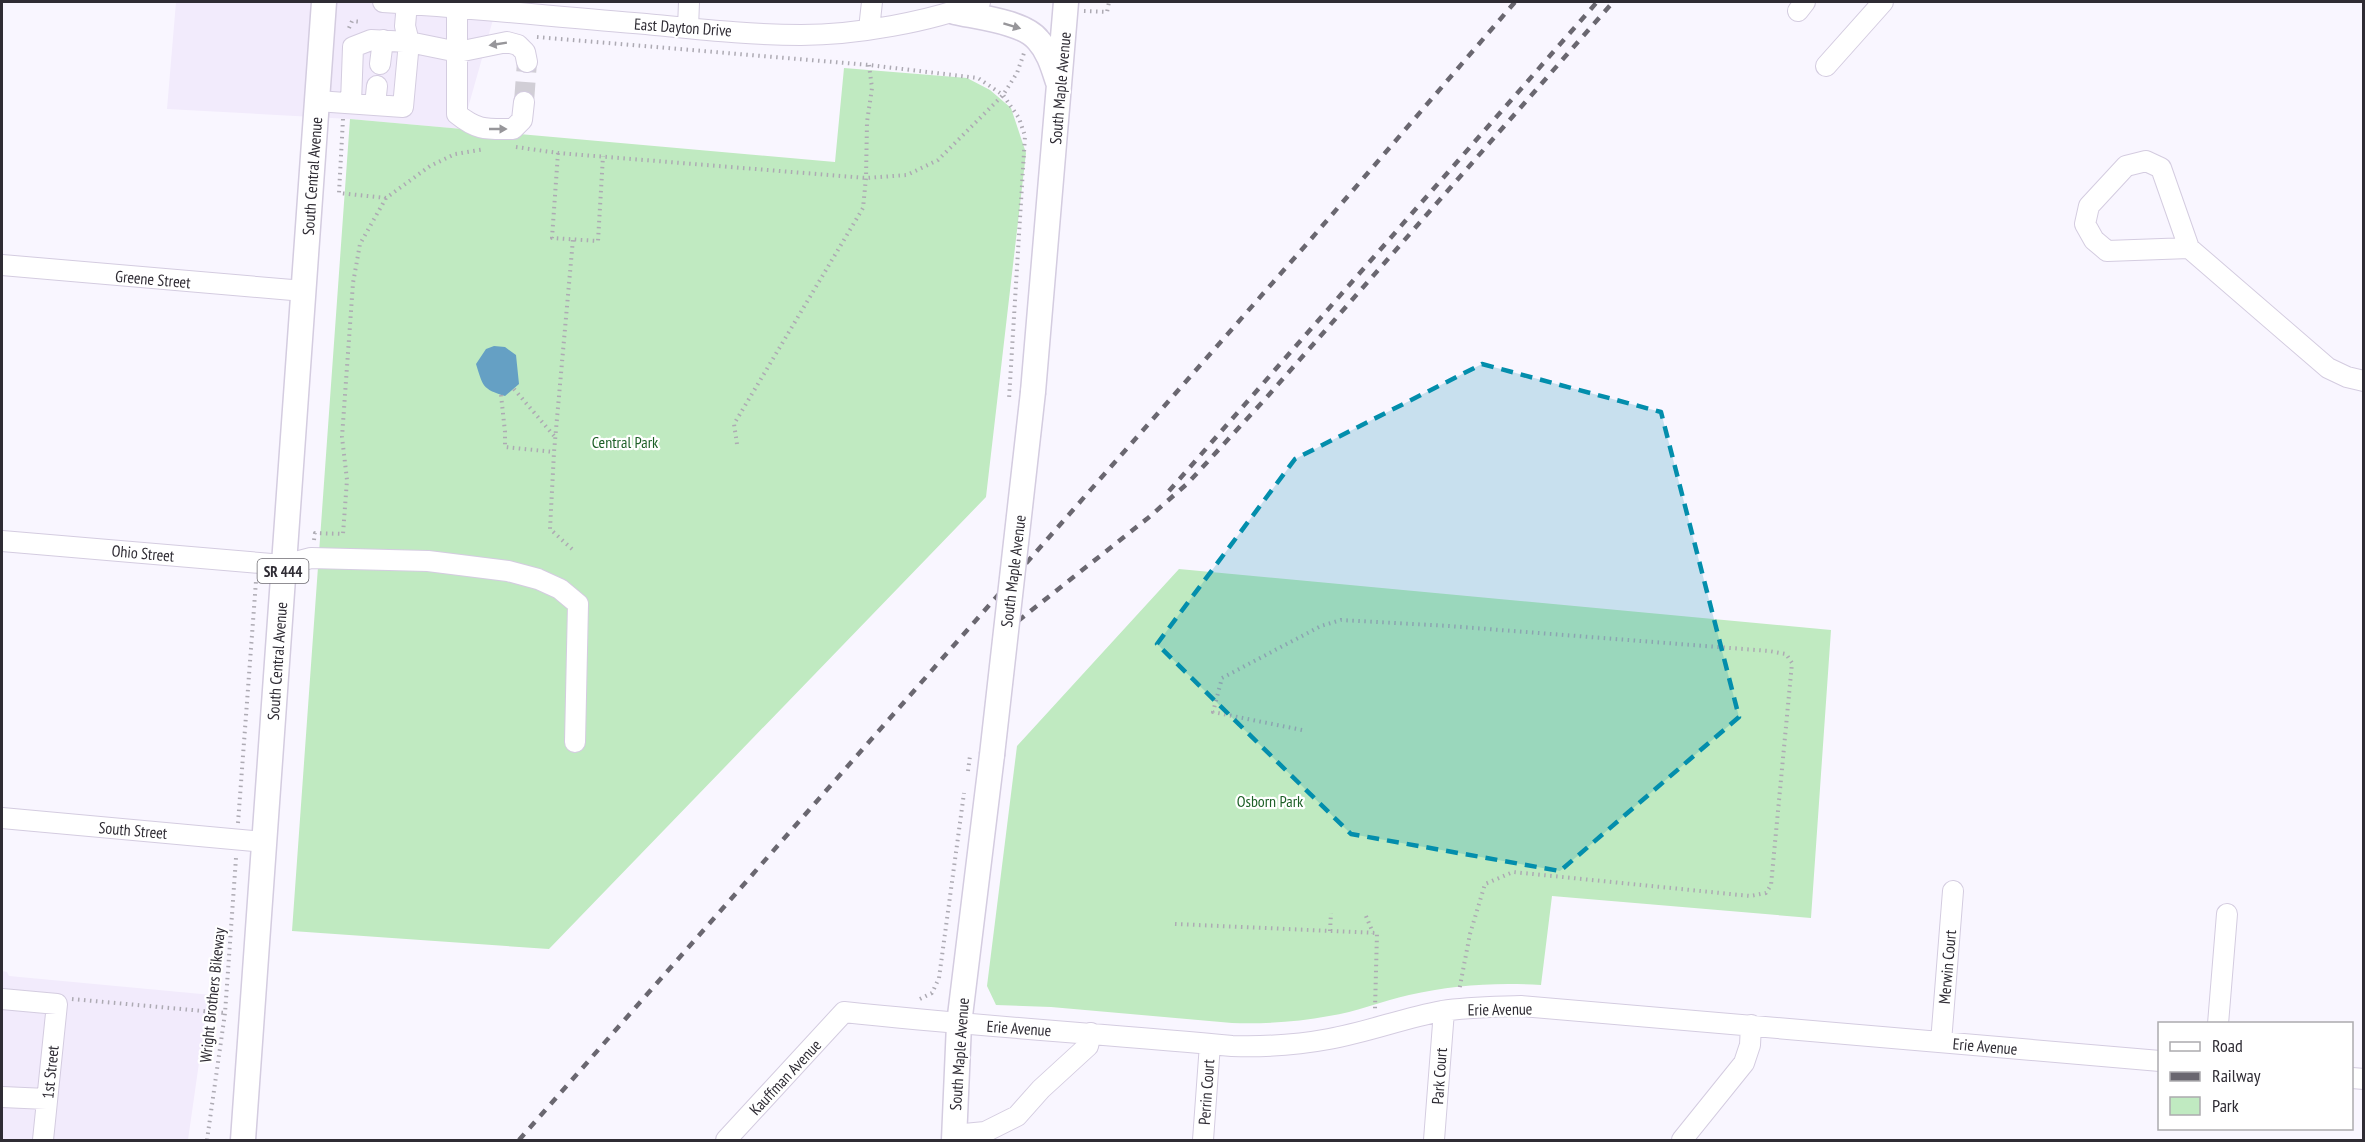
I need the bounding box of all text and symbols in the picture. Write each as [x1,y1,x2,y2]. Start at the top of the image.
street label: East Dayton Drive [633,14,733,40]
one-way arrow [1003,22,1021,31]
street label: South Maple Avenue [1045,31,1075,145]
one-way arrow [488,39,507,48]
street label: South Central Avenue [298,116,326,236]
one-way arrow [488,124,507,134]
street label: Greene Street [115,266,192,292]
park label: Central Park [592,432,659,452]
street label: South Maple Avenue [996,514,1030,628]
street label: Ohio Street [111,540,176,566]
road number: SR 444 [258,559,308,583]
street label: South Central Avenue [263,601,291,721]
park label: Osborn Park [1237,791,1304,811]
street label: South Street [98,817,169,843]
street label: Wright Brothers Bikeway [195,927,229,1063]
street label: Merwin Court [1934,928,1960,1005]
street label: South Maple Avenue [945,997,973,1111]
street label: Erie Avenue [1467,998,1533,1020]
street label: Erie Avenue [986,1016,1052,1040]
legend [2158,1022,2353,1130]
street label: Erie Avenue [1952,1033,2018,1059]
text: Road [2212,1034,2243,1057]
street label: Kauffman Avenue [745,1035,825,1119]
street label: 1st Street [37,1044,63,1100]
street label: Park Court [1427,1046,1451,1105]
street label: Perrin Court [1194,1058,1218,1126]
text: Railway [2212,1064,2261,1087]
text: Park [2212,1094,2239,1117]

